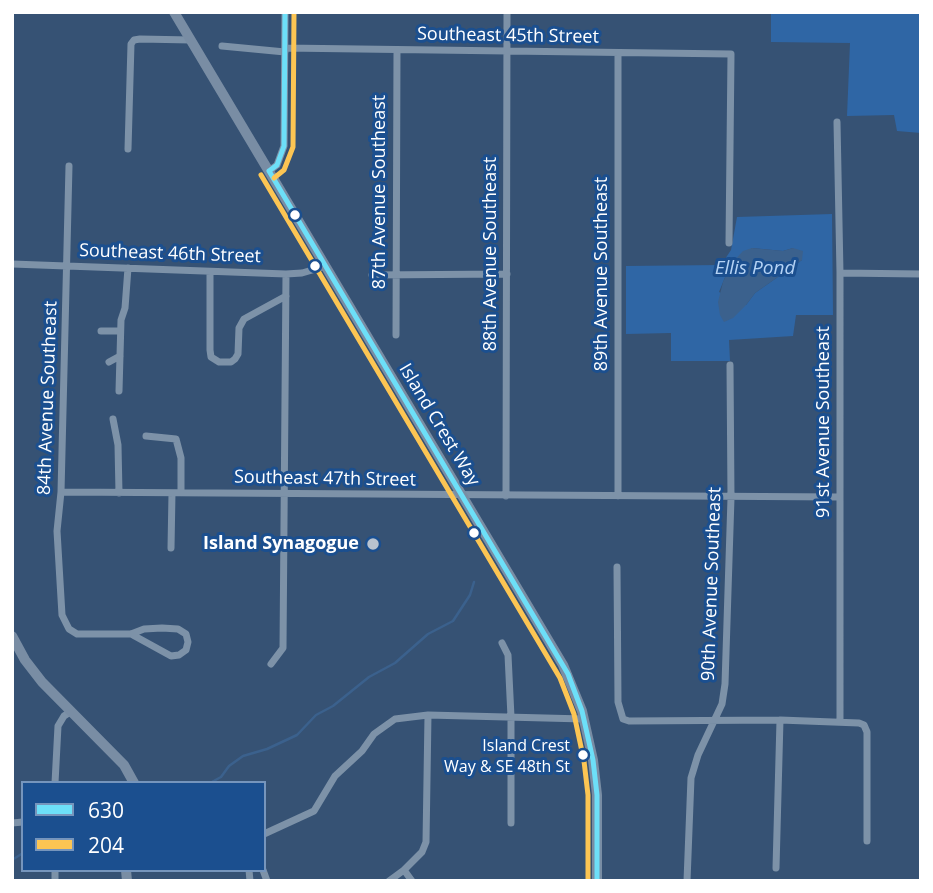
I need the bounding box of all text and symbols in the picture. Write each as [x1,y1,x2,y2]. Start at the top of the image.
street label: Southeast 45th Street [417,24,599,48]
street label: 87th Avenue Southeast [369,95,391,289]
street label: 88th Avenue Southeast [480,157,502,351]
street label: 89th Avenue Southeast [591,177,613,371]
unlabelled marker [288,208,302,222]
street label: Southeast 46th Street [79,240,261,268]
water label: Ellis Pond [715,258,795,280]
unlabelled marker [308,259,322,273]
street label: 84th Avenue Southeast [34,301,62,495]
street label: 91st Avenue Southeast [813,326,835,518]
street label: Island Crest Way [394,360,484,490]
street label: Southeast 47th Street [234,467,416,491]
street label: 90th Avenue Southeast [698,487,726,681]
unlabelled marker [467,526,481,540]
place label: Island Synagogue [203,533,359,555]
marker: Island Synagogue [365,536,381,552]
place label: Island Crest Way & SE 48th St [444,736,570,774]
marker: Island Crest Way & SE 48th St [576,748,590,762]
legend [21,781,266,872]
text: 630 [88,796,124,824]
text: 204 [88,831,124,859]

